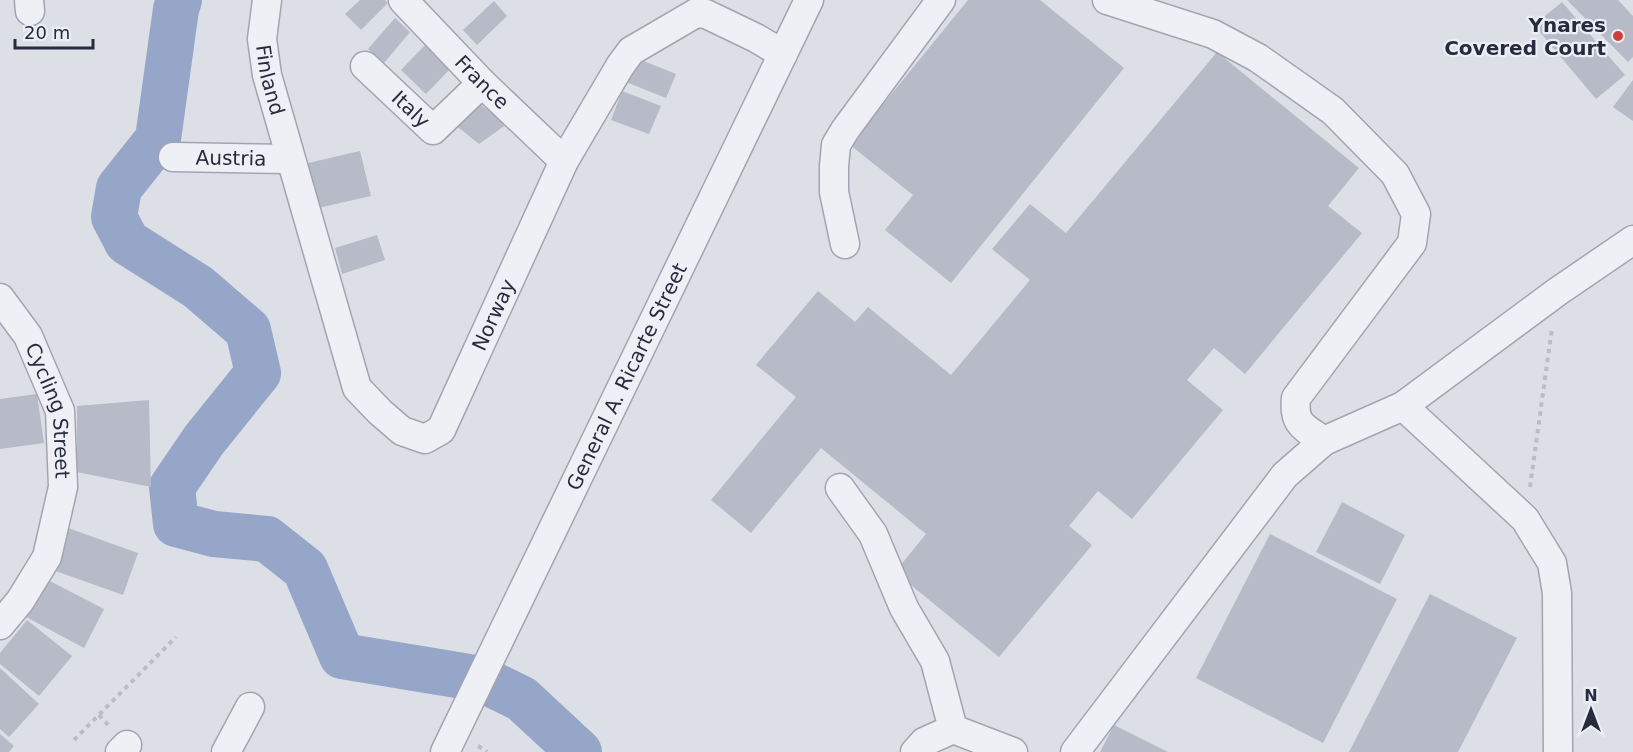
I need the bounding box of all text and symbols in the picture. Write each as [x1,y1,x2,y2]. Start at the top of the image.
scale bar [15,12,93,50]
place label: Ynares Covered Court [1444,13,1606,60]
text: 20 m [24,22,70,43]
marker: Ynares Covered Court [1611,29,1625,43]
street label: Finland [251,43,290,118]
street label: France [450,50,514,114]
street label: Italy [387,86,435,133]
street label: Austria [195,145,267,171]
street label: General A. Ricarte Street [562,259,692,494]
street label: Norway [467,275,520,354]
street label: Cycling Street [20,339,75,479]
north arrow [1561,680,1621,740]
text: N [1584,686,1598,705]

